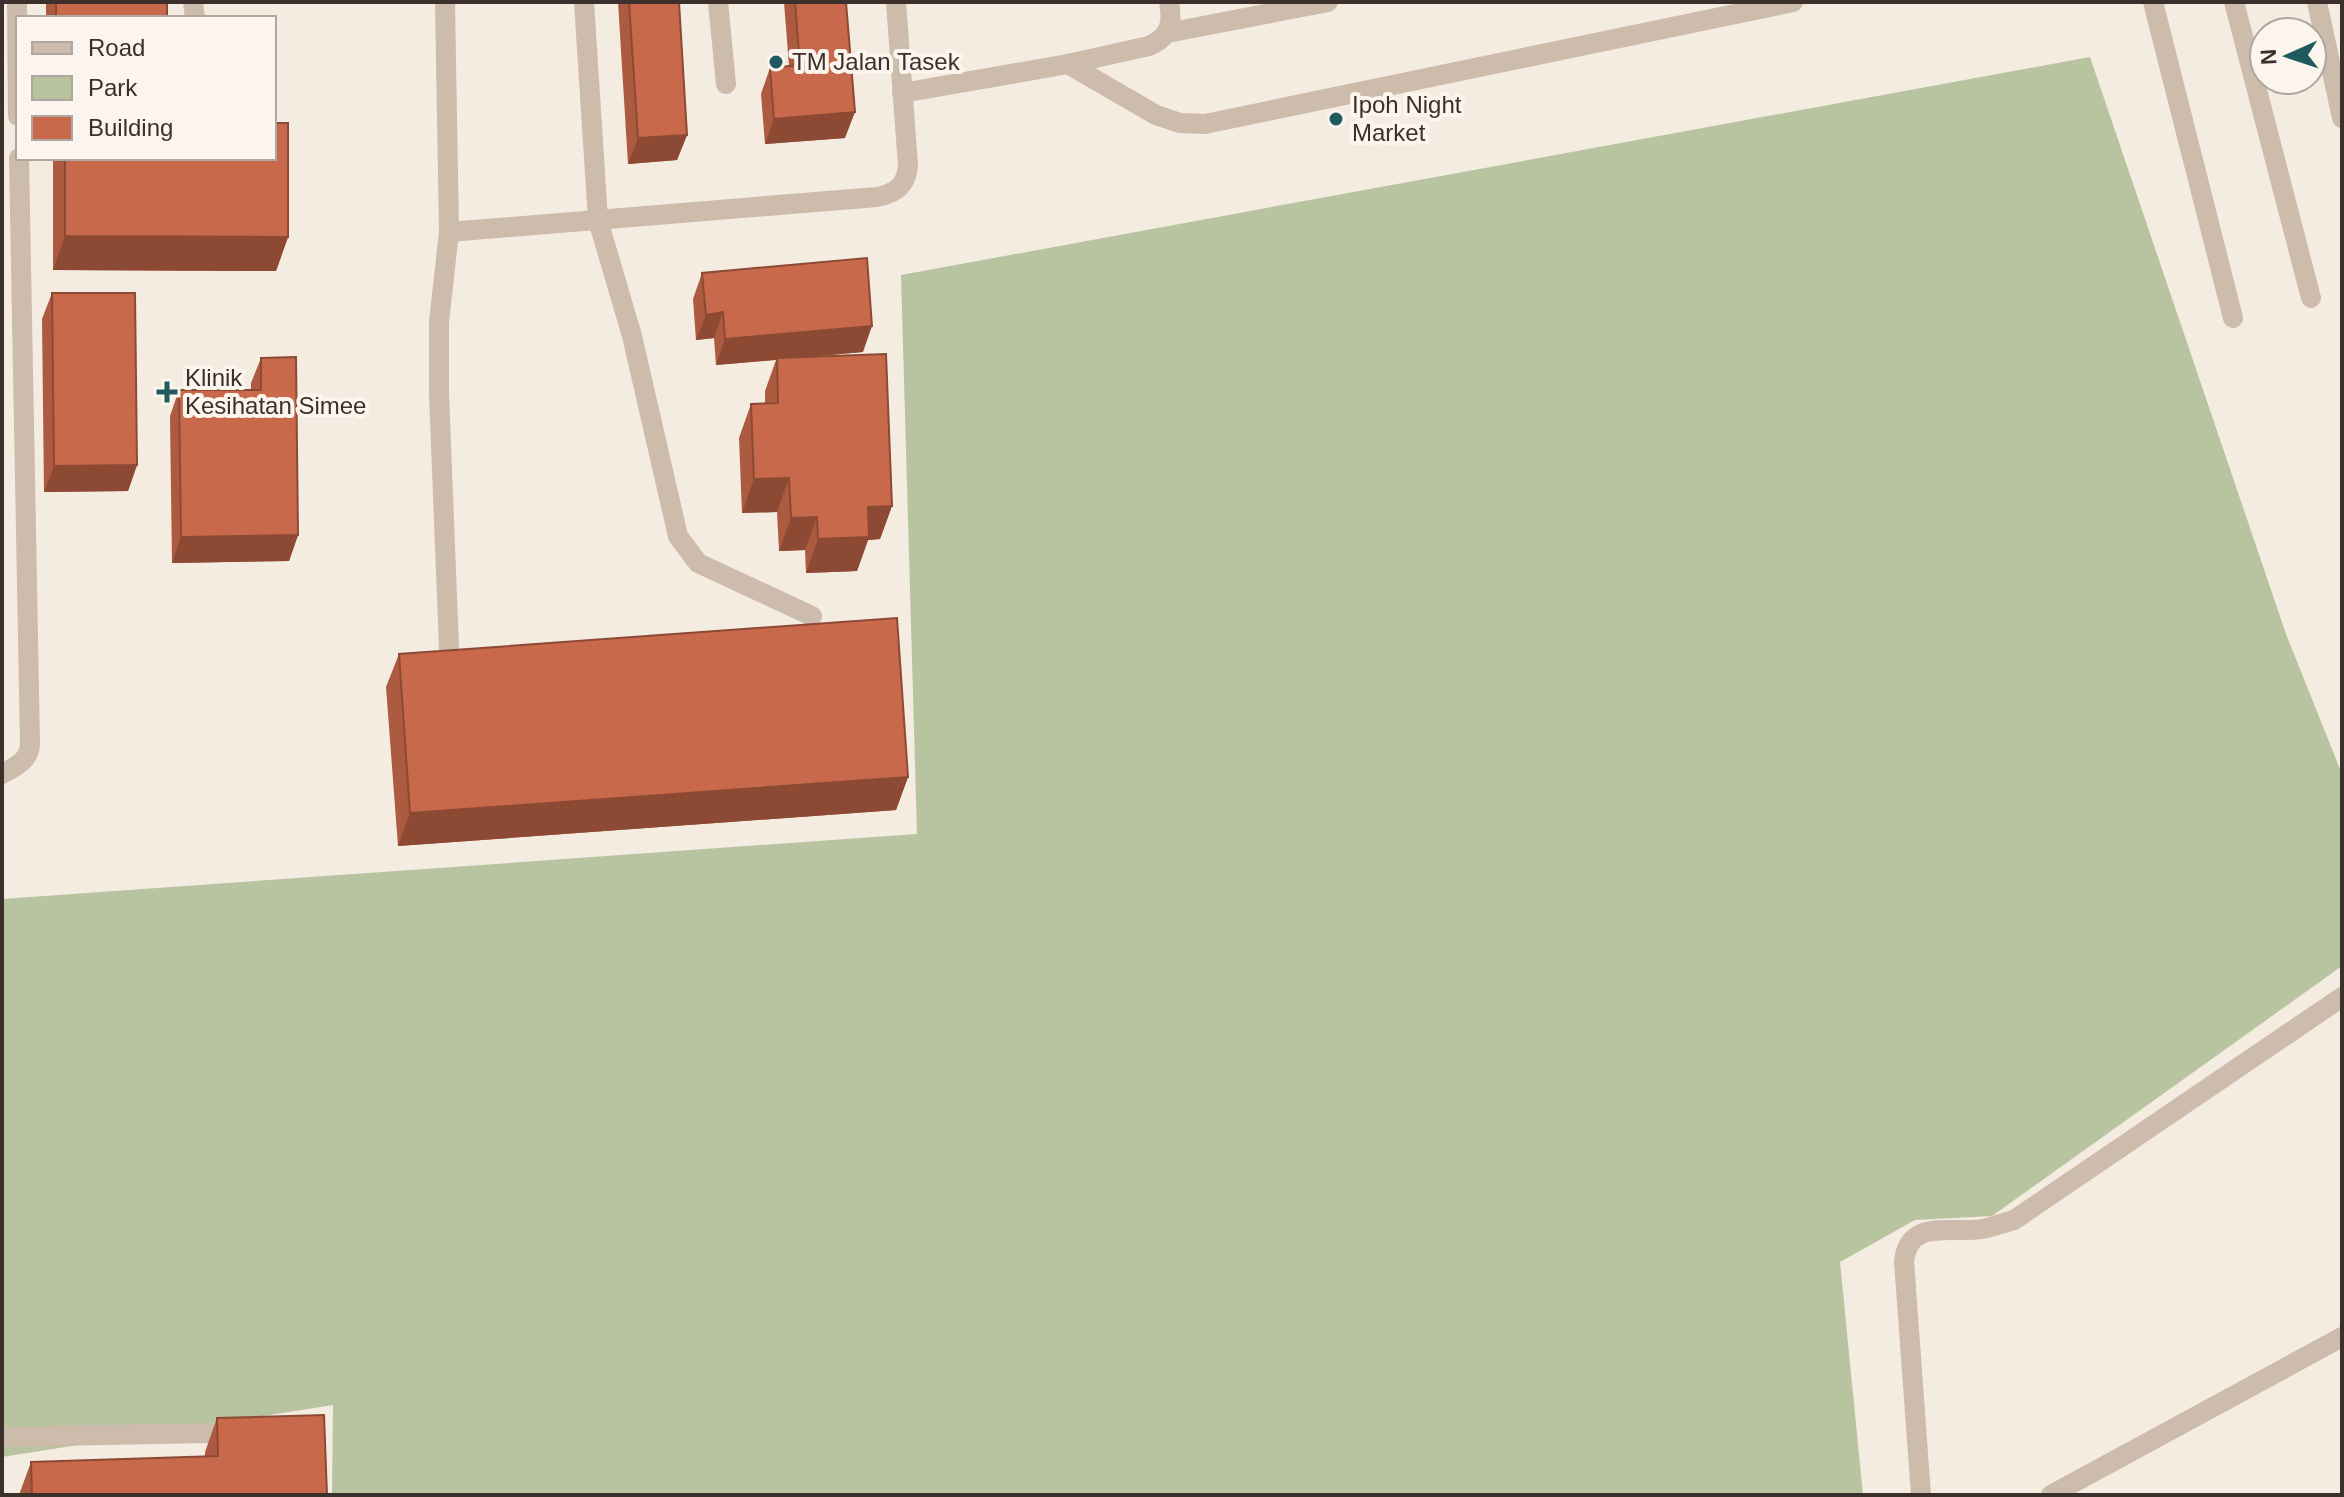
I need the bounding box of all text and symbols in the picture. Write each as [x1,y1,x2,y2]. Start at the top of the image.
legend [16,16,276,160]
north arrow [2248,16,2328,96]
text: Road [88,34,145,61]
place label: TM Jalan Tasek [792,48,961,75]
text: N [2256,48,2281,66]
marker: TM Jalan Tasek [767,53,785,71]
text: Park [88,74,138,101]
place label: Ipoh Night Market [1352,91,1462,146]
marker: Ipoh Night Market [1327,110,1345,128]
text: Building [88,114,173,141]
place label: Klinik Kesihatan Simee [185,364,366,419]
marker: Klinik Kesihatan Simee [156,381,178,403]

